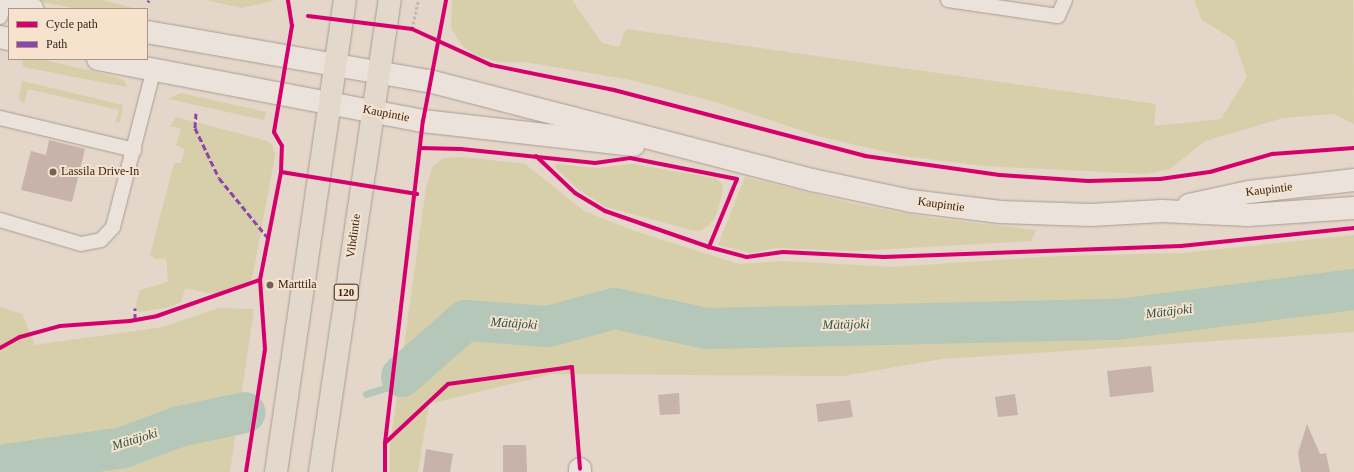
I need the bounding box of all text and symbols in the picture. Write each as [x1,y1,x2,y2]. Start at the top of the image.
legend [8,8,148,60]
text: Cycle path [46,17,98,31]
text: Path [46,37,67,51]
street label: Kaupintie [361,102,411,126]
place label: Lassila Drive-In [61,165,139,179]
marker: Lassila Drive-In [48,167,58,177]
street label: Kaupintie [1245,180,1293,200]
street label: Kaupintie [917,195,965,215]
street label: Vihdintie [344,213,364,259]
place label: Marttila [278,278,317,292]
marker: Marttila [265,280,275,290]
road number: 120 [333,283,359,301]
water label: Mätäjoki [1145,301,1193,323]
water label: Mätäjoki [490,315,538,333]
water label: Mätäjoki [822,317,870,333]
water label: Mätäjoki [110,426,160,454]

